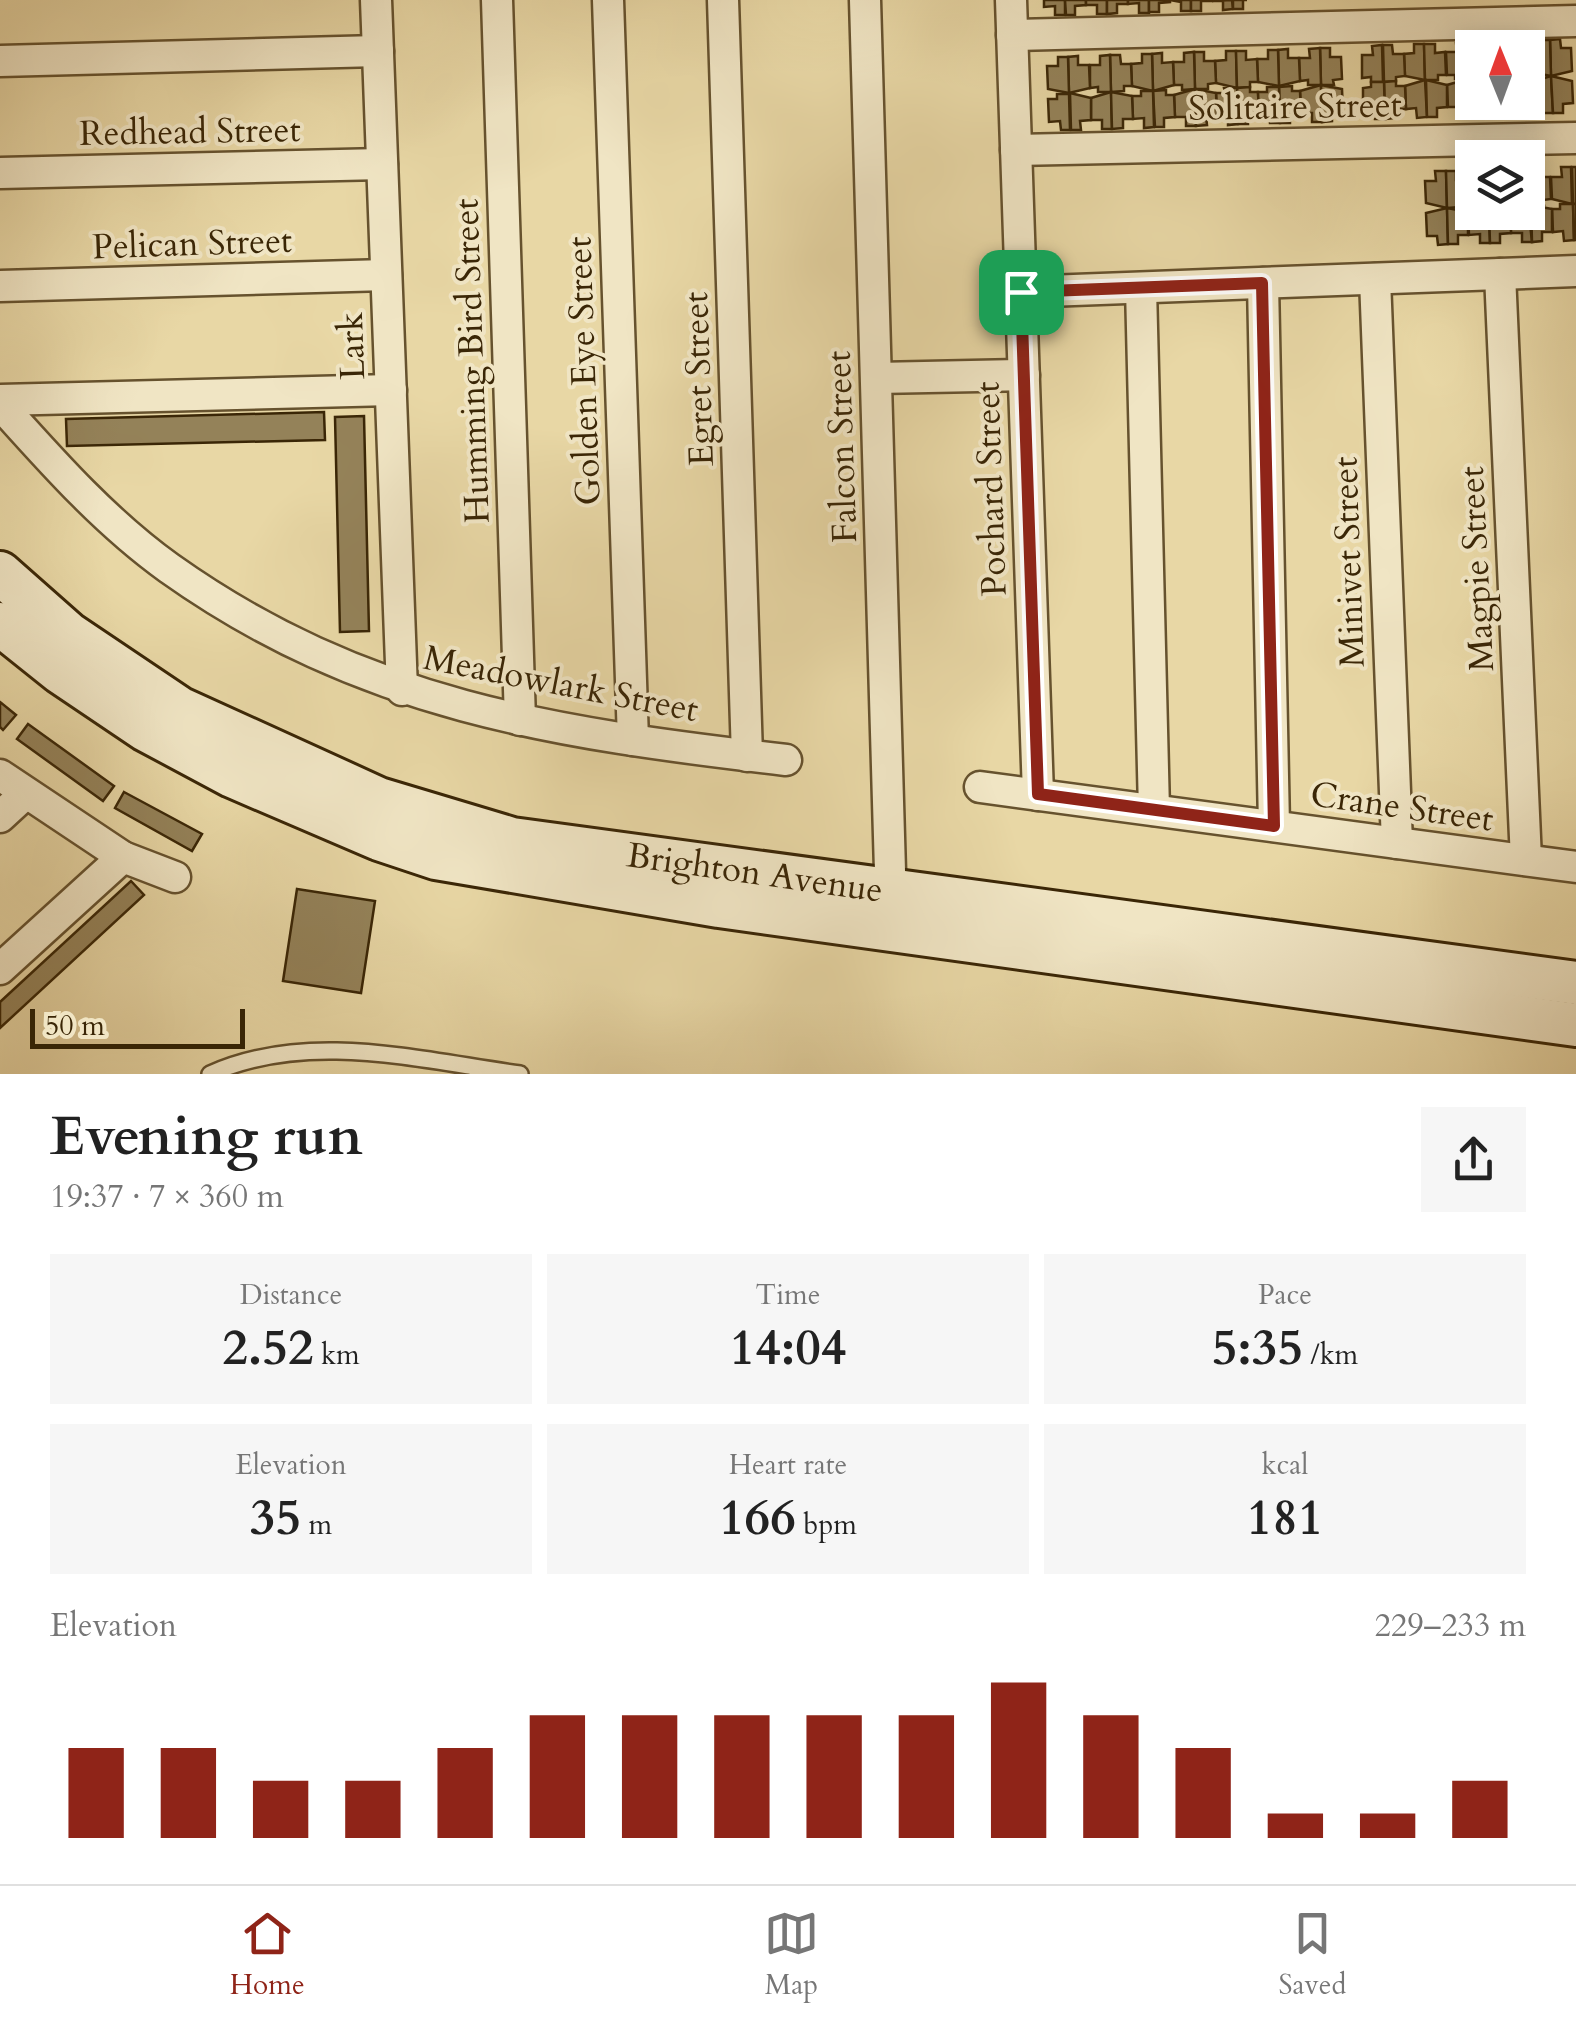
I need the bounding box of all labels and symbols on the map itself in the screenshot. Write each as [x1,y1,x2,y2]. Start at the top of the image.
north arrow [1455,30,1545,120]
street label: Solitaire Street [1188,81,1402,133]
street label: Redhead Street [79,106,301,158]
street label: Humming Bird Street [442,198,502,524]
street label: Pelican Street [91,217,293,271]
street label: Golden Eye Street [555,236,613,506]
pin [979,250,1064,335]
street label: Egret Street [672,291,726,467]
street label: Lark [327,311,377,381]
street label: Falcon Street [815,350,869,544]
street label: Pochard Street [963,381,1019,597]
street label: Minivet Street [1321,456,1377,668]
street label: Magpie Street [1448,465,1506,673]
street label: Meadowlark Street [419,634,702,734]
street label: Crane Street [1307,770,1496,844]
street label: Brighton Avenue [624,831,886,915]
scale bar [30,1004,245,1048]

